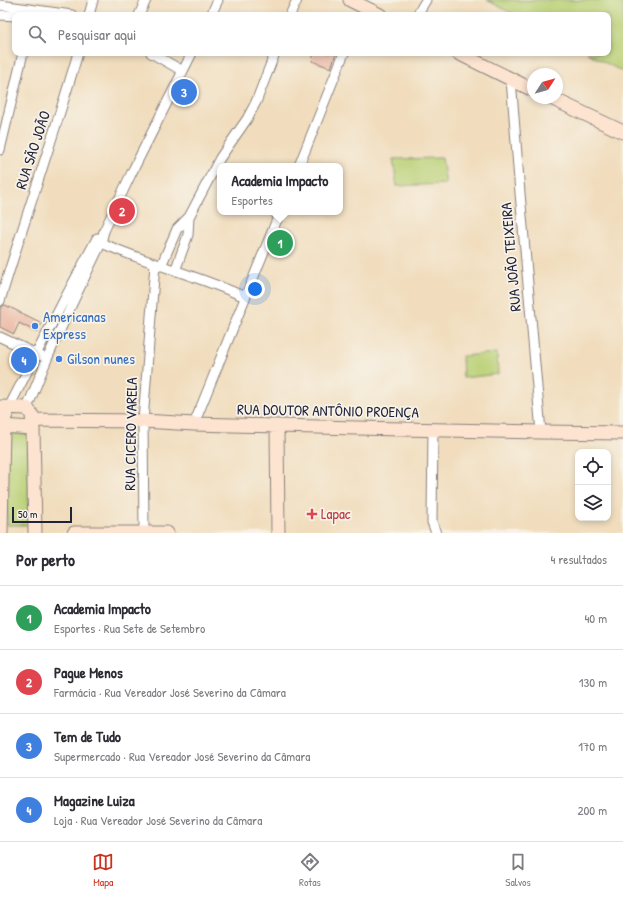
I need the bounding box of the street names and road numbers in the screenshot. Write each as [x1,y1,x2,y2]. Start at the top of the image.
street label: RUA SÃO JOÃO [10,108,55,192]
street label: RUA JOÃO TEIXEIRA [495,201,526,312]
street label: RUA CICERO VARELA [119,377,142,491]
street label: RUA DOUTOR ANTÔNIO PROENÇA [237,398,420,423]

